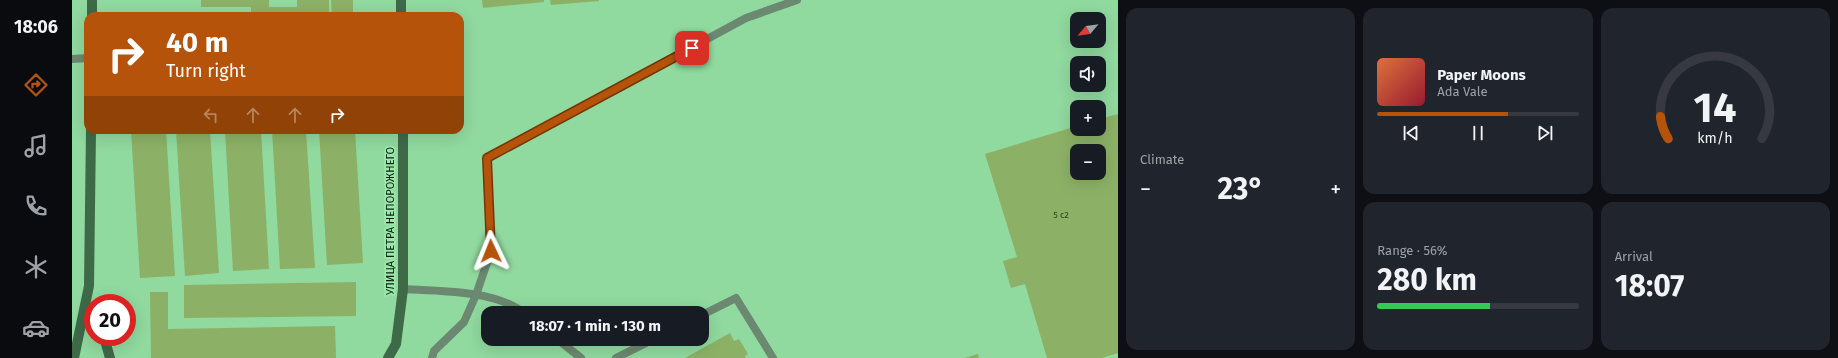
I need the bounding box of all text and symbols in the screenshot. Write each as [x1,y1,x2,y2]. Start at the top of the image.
north arrow [1070,12,1106,48]
map controls [1070,12,1106,180]
text: 18:06 [14,16,58,38]
text: 40 m [166,26,229,59]
icon: right [100,28,152,80]
pin [675,31,709,65]
icon: arrive [681,37,703,59]
button: sound [1070,56,1106,92]
text: Turn right [166,60,246,82]
text: Paper Moons [1437,66,1526,84]
icon: directions [22,71,50,99]
text: 14 [1694,83,1737,133]
text: Ada Vale [1437,84,1488,99]
button: + [1070,100,1106,136]
icon: left [200,104,222,126]
icon: ahead [242,104,264,126]
icon: ahead [284,104,306,126]
icon: right [326,104,348,126]
icon: previous [1400,122,1422,144]
icon: pause [1467,122,1489,144]
icon: next [1534,122,1556,144]
text: km/h [1698,130,1733,147]
icon: music [22,132,50,160]
button: − [1070,144,1106,180]
street label: УЛИЦА ПЕТРА НЕПОРОЖНЕГО [384,147,397,295]
text: Climate [1140,152,1184,167]
text: 23° [1217,171,1264,207]
text: − [1140,176,1151,203]
text: + [1330,176,1341,203]
icon: phone [22,192,50,220]
house number: 5 с2 [1053,210,1069,220]
position arrow [470,230,512,272]
text: Range · 56% [1377,243,1448,258]
text: Arrival [1615,249,1653,264]
icon: climate [22,253,50,281]
text: 280 km [1377,262,1477,298]
text: 18:07 [1615,268,1684,304]
speed limit sign: 20 [84,294,136,346]
icon: car [22,314,50,342]
text: 18:07 · 1 min · 130 m [529,317,661,335]

